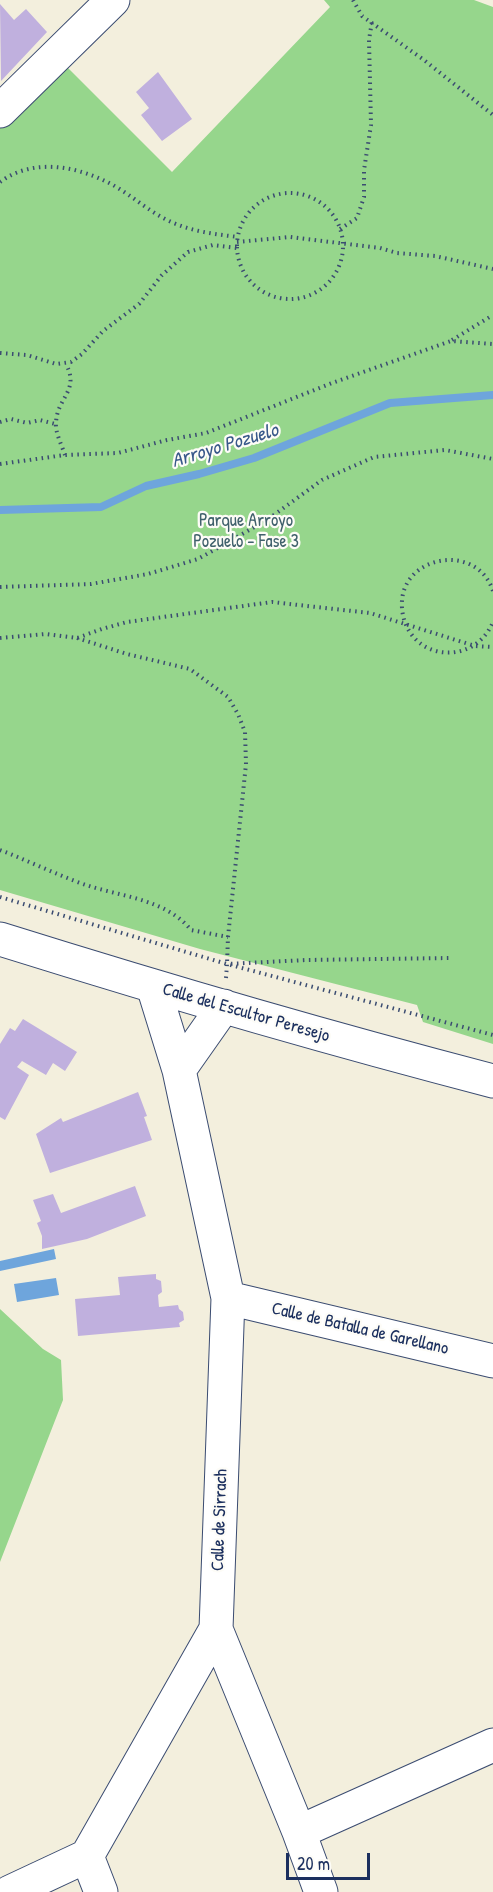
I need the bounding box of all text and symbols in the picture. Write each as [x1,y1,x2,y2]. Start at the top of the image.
water label: Arroyo Pozuelo [169,418,281,474]
park label: Parque Arroyo Pozuelo - Fase 3 [193,510,299,552]
street label: Calle del Escultor Peresejo [160,979,332,1047]
street label: Calle de Batalla de Garellano [269,1298,451,1360]
street label: Calle de Sirrach [207,1469,233,1571]
scale bar [289,1841,373,1879]
text: 20 m [297,1851,330,1876]

